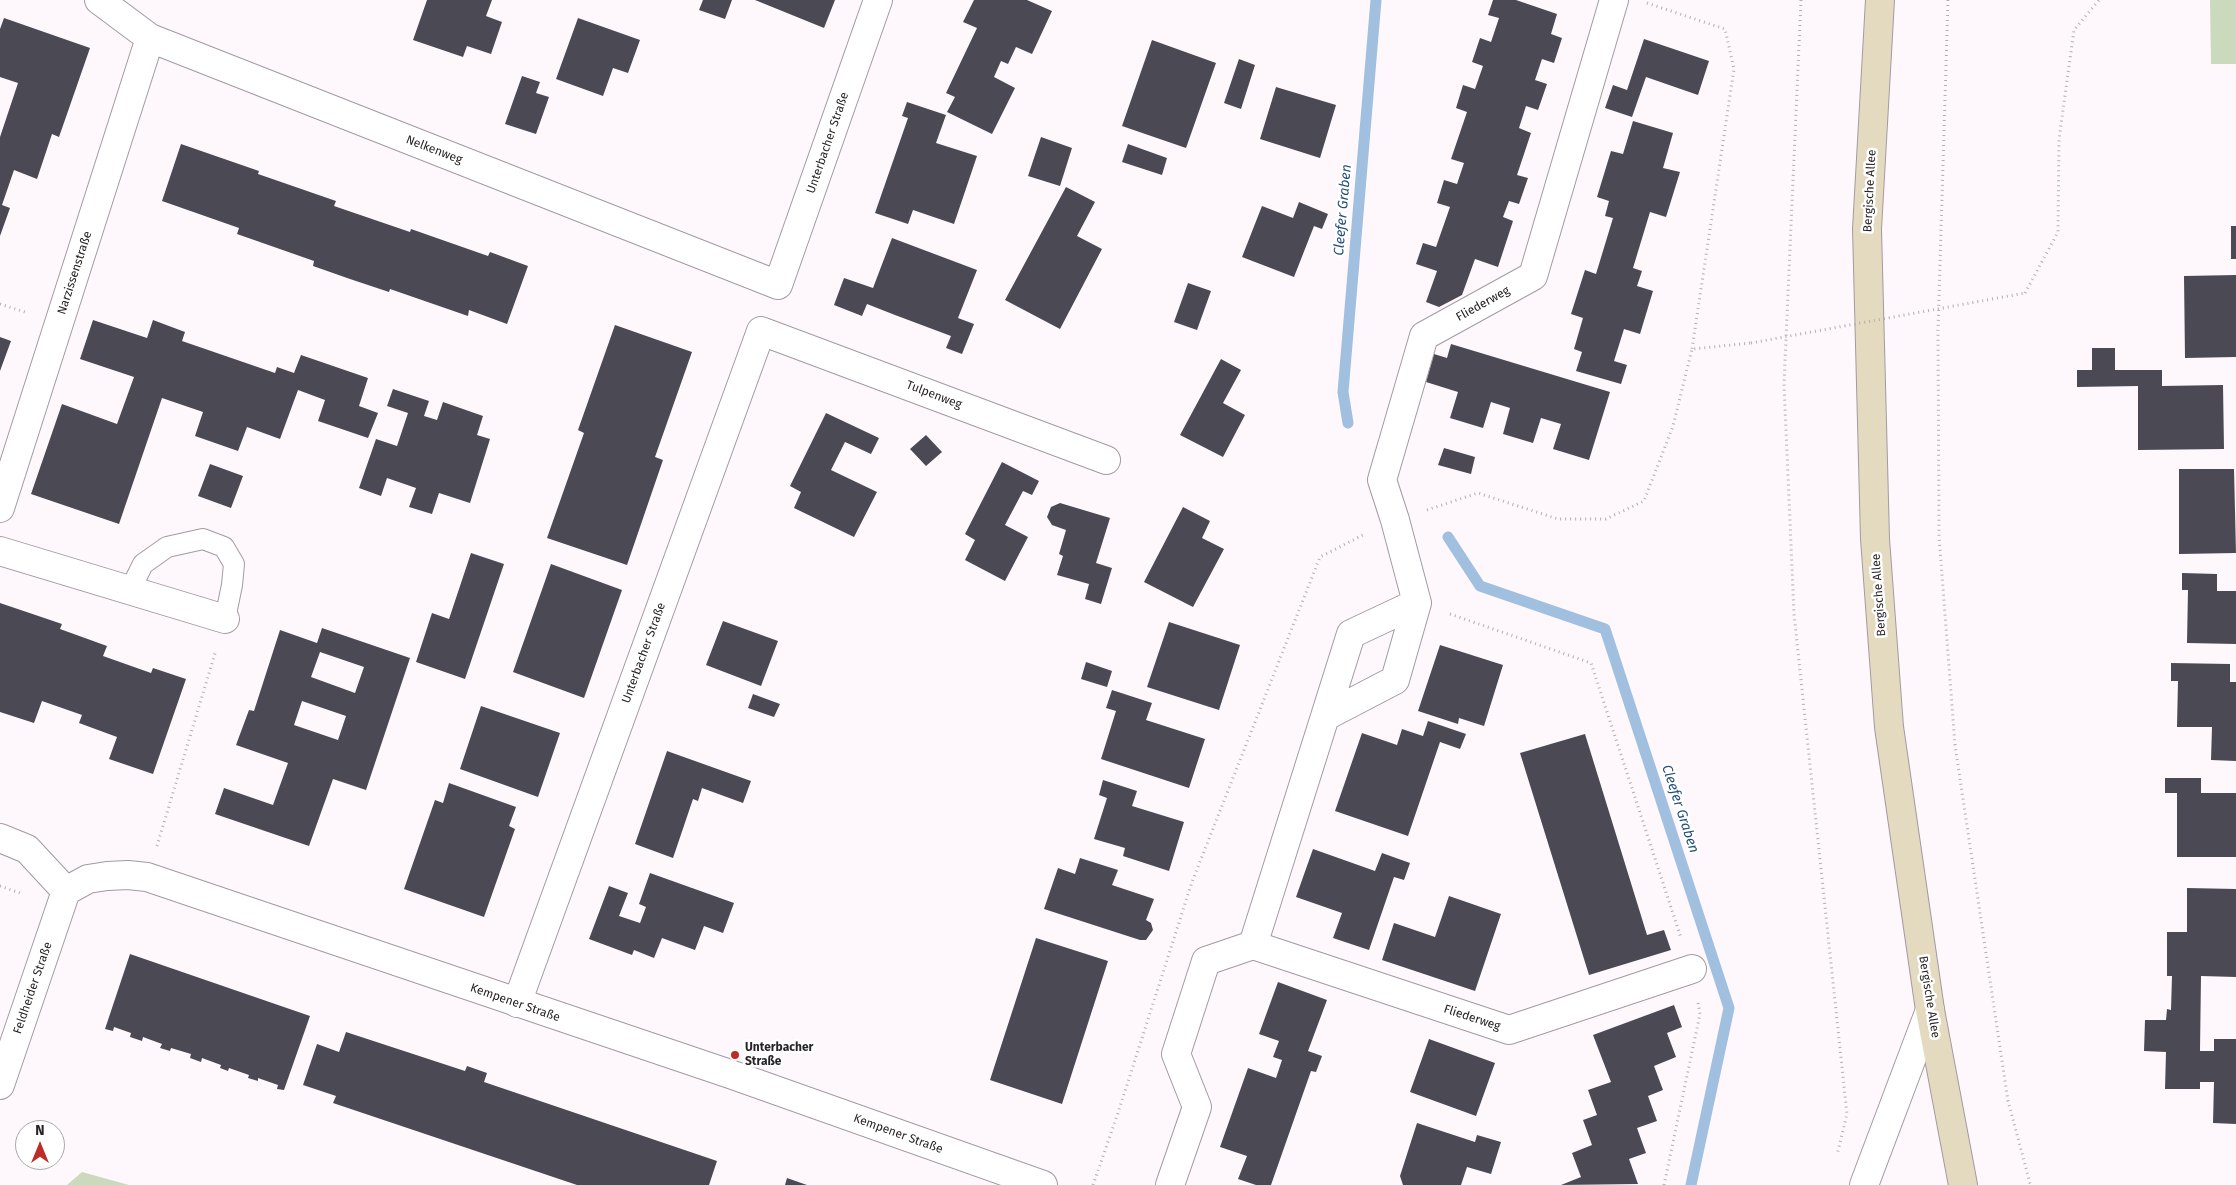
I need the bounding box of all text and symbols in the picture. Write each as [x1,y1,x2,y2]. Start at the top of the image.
street label: Unterbacher Straße [804,90,852,196]
street label: Nelkenweg [404,133,464,167]
street label: Bergische Allee [1861,149,1879,233]
water label: Cleefer Graben [1331,164,1355,256]
street label: Narzissenstraße [55,229,95,317]
street label: Fliederweg [1454,283,1512,325]
street label: Tulpenweg [904,378,964,412]
street label: Bergische Allee [1869,553,1889,637]
street label: Unterbacher Straße [619,601,669,705]
water label: Cleefer Graben [1658,763,1702,855]
street label: Feldheider Straße [11,940,55,1036]
street label: Bergische Allee [1915,955,1943,1039]
street label: Kempener Straße [468,981,562,1025]
street label: Fliederweg [1442,1002,1502,1034]
place label: Unterbacher Straße [745,1041,813,1069]
marker: Unterbacher Straße [729,1049,741,1061]
street label: Kempener Straße [851,1111,945,1157]
north arrow [15,1120,65,1170]
text: N [35,1122,45,1139]

